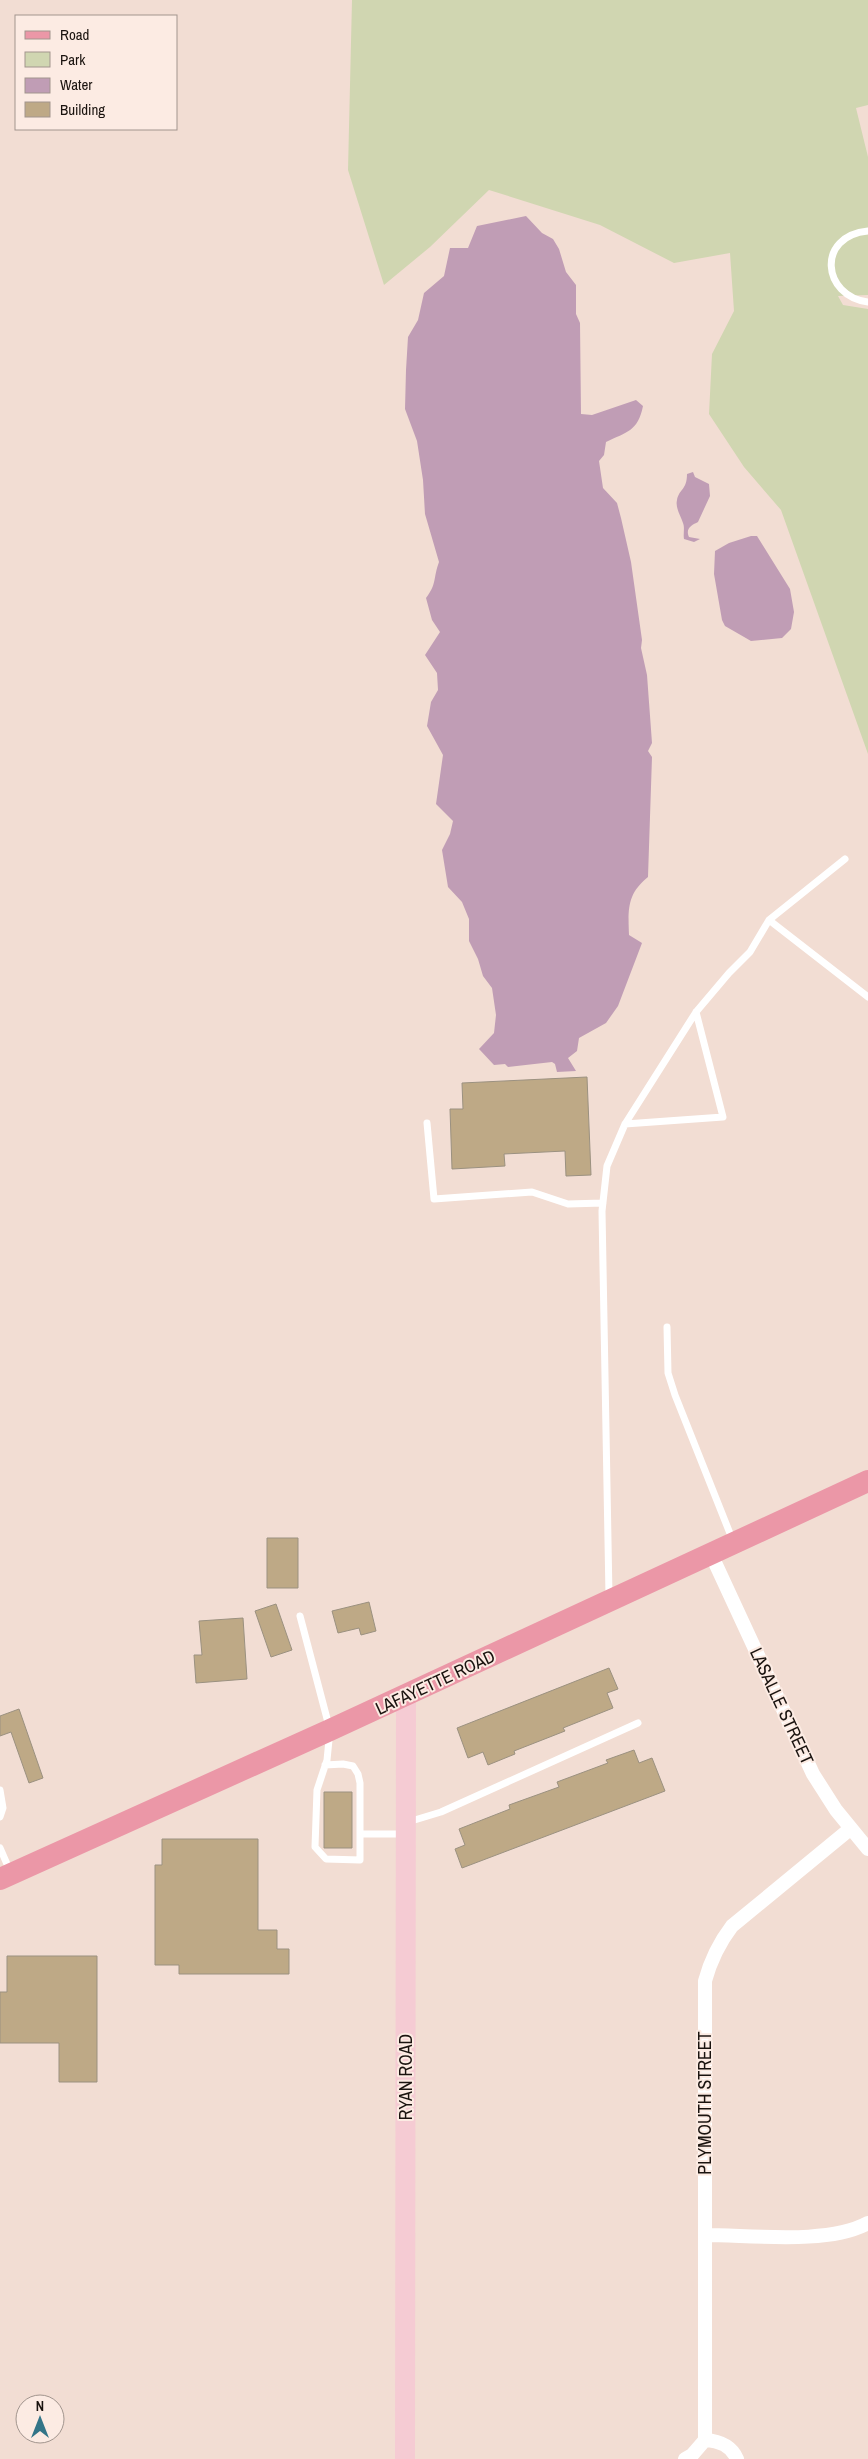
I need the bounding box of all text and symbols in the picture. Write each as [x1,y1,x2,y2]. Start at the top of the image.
legend [15,15,178,130]
text: Road [60,24,89,45]
text: Park [60,49,86,70]
text: Water [60,74,92,95]
text: Building [60,99,105,120]
street label: LAFAYETTE ROAD [371,1643,499,1721]
street label: LASALLE STREET [744,1643,820,1769]
street label: PLYMOUTH STREET [692,2031,717,2175]
street label: RYAN ROAD [393,2034,418,2120]
north arrow [15,2394,65,2444]
text: N [36,2397,44,2415]

